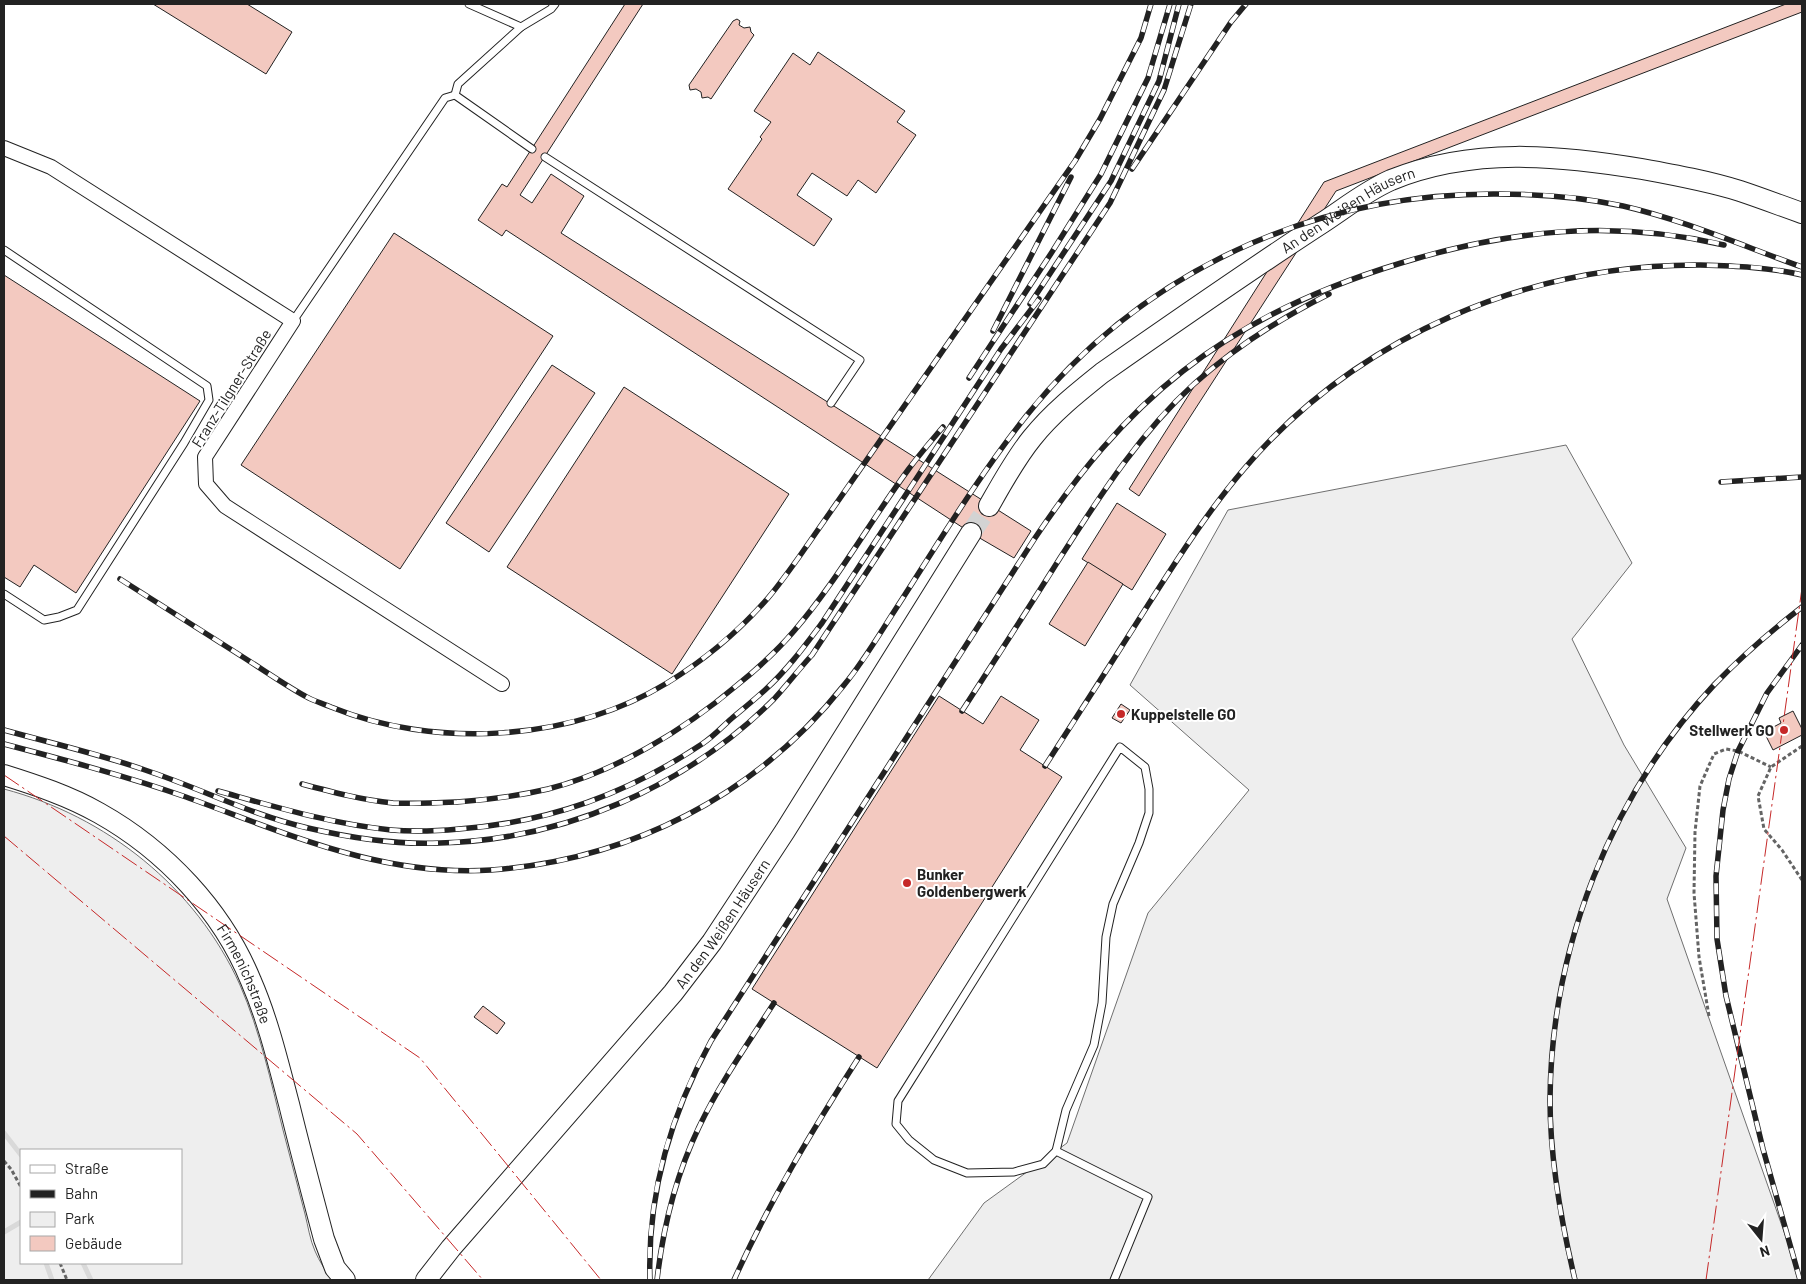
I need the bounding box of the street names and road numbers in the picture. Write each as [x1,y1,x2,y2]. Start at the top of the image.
street label: An den Weißen Häusern [1277,163,1417,256]
street label: Franz-Tilgner-Straße [187,326,275,450]
street label: An den Weißen Häusern [671,855,773,992]
street label: Firmenichstraße [214,920,275,1026]

